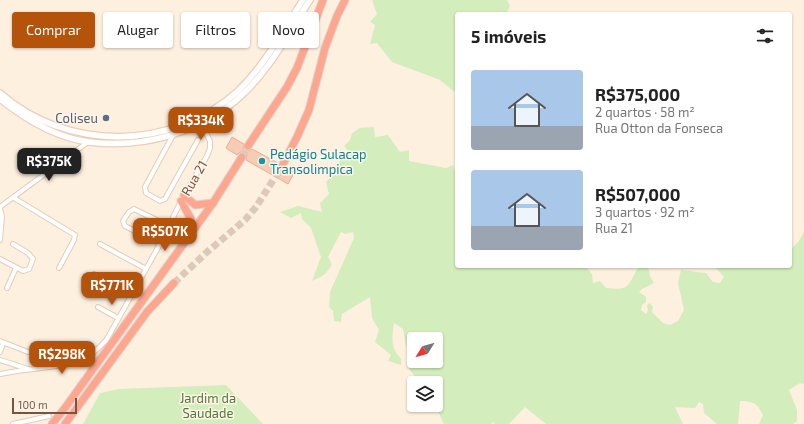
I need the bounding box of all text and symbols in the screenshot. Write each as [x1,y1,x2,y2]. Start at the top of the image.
chip: Comprar [12,12,95,48]
chip: Alugar [103,12,173,48]
chip: Filtros [181,12,250,48]
chip: Novo [258,12,319,48]
icon: filters [754,25,776,47]
text: 5 imóveis [471,26,546,46]
text: R$375,000 [595,84,680,104]
icon: home [503,86,551,134]
text: 2 quartos · 58 m² [595,104,695,120]
pin: R$334K [168,107,234,141]
place label: Coliseu [55,110,98,126]
text: R$334K [177,112,225,128]
marker: Coliseu [101,113,111,123]
text: Rua Otton da Fonseca [595,120,723,136]
place label: Pedágio Sulacap Transolimpica [270,146,367,177]
pin: R$375K [16,148,82,182]
text: R$375K [26,153,72,169]
marker: Pedágio Sulacap Transolimpica [257,156,267,166]
street label: Rua 21 [178,158,210,198]
text: R$507,000 [595,184,681,204]
icon: home [503,186,551,234]
text: 3 quartos · 92 m² [595,204,695,220]
pin: R$507K [132,218,198,252]
text: Rua 21 [595,220,633,236]
text: R$507K [142,223,188,239]
pin: R$771K [79,272,145,306]
text: R$771K [90,277,134,293]
north arrow [407,332,443,368]
map controls [407,332,443,412]
pin: R$298K [29,341,95,375]
text: R$298K [38,346,86,362]
button: layers [407,376,443,412]
park label: Jardim da Saudade [180,390,236,421]
scale bar [12,396,77,415]
text: 100 m [18,398,48,411]

